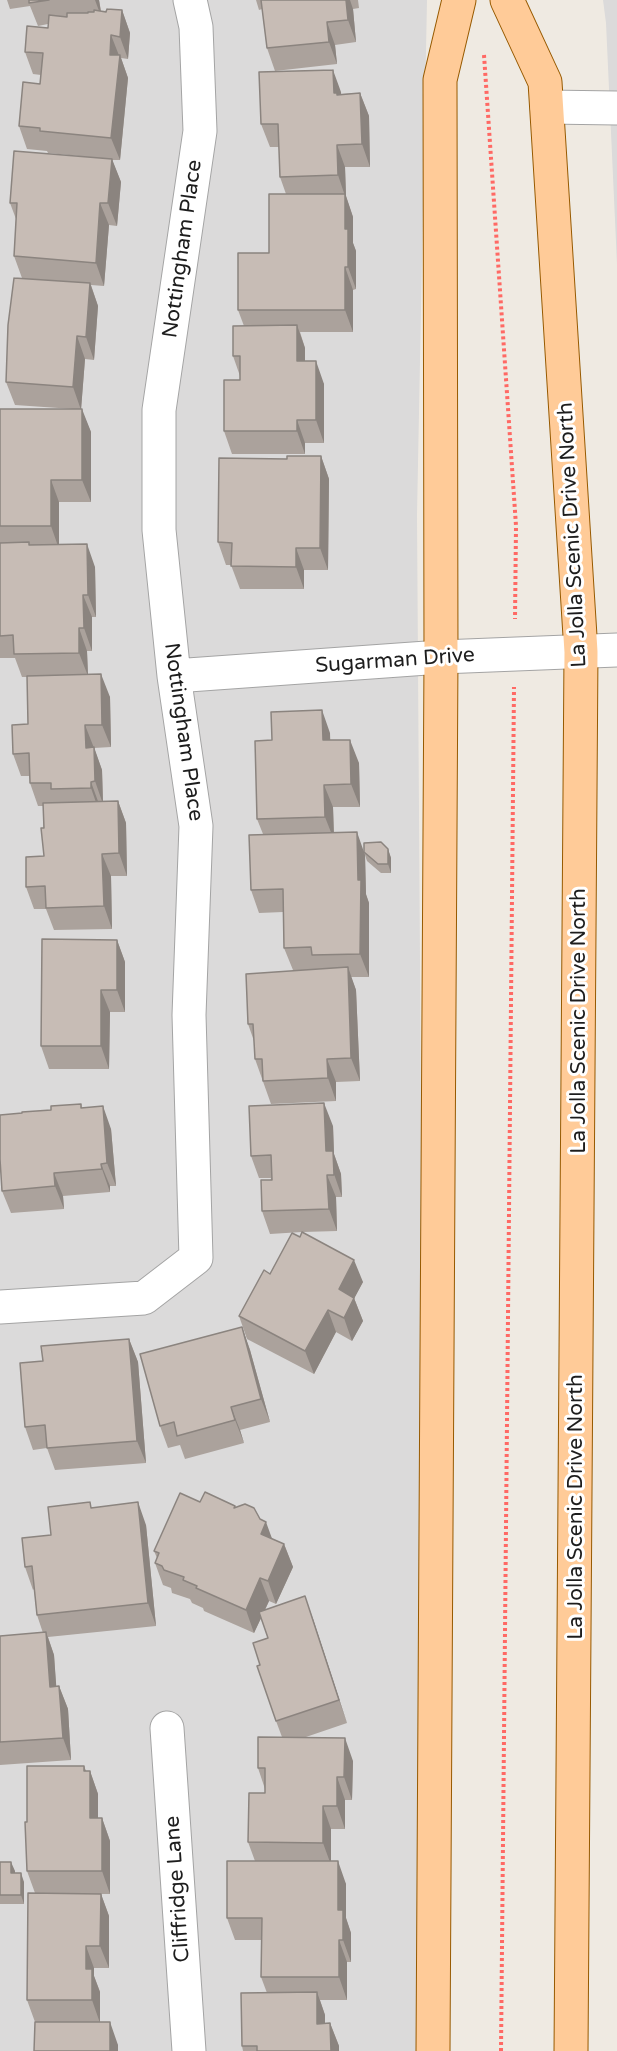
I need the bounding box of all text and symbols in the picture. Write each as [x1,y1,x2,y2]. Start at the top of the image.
street label: Nottingham Place [158,158,208,340]
street label: La Jolla Scenic Drive North [553,402,593,668]
street label: Nottingham Place [158,641,208,823]
street label: Sugarman Drive [314,643,476,679]
street label: La Jolla Scenic Drive North [566,888,592,1154]
street label: La Jolla Scenic Drive North [563,1374,589,1640]
street label: Cliffridge Lane [160,1815,196,1963]

